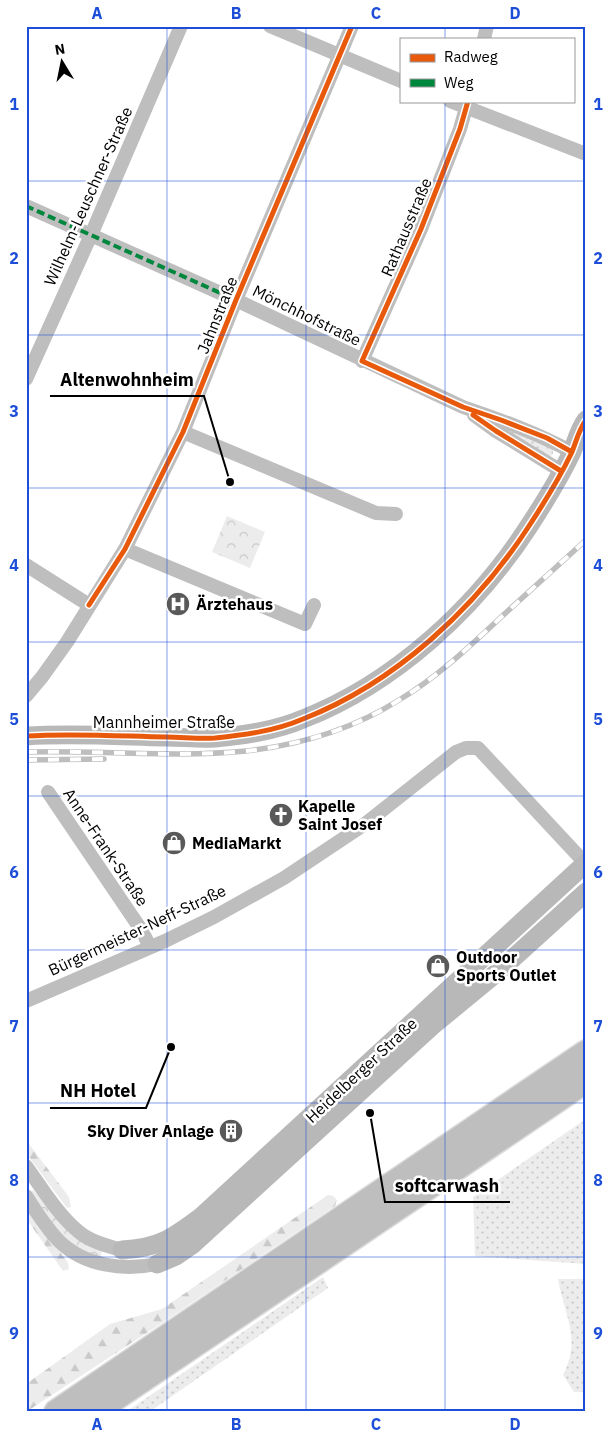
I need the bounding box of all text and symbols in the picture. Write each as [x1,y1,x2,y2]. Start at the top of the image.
text: A [92,3,103,23]
text: B [231,3,242,23]
text: C [371,3,381,23]
text: D [509,3,521,23]
north arrow [38,38,88,88]
legend [400,38,574,102]
text: N [53,39,66,59]
text: Radweg [444,47,498,66]
text: Weg [444,73,473,92]
text: 1 [9,94,19,114]
text: 1 [593,94,603,114]
street label: Wilhelm-Leuschner-Straße [39,103,137,289]
street label: Rathausstraße [376,174,436,279]
text: 2 [9,248,19,268]
text: 2 [593,248,603,268]
street label: Jahnstraße [192,273,242,357]
street label: Mönchhofstraße [250,280,365,350]
callout: Altenwohnheim [50,363,204,396]
text: Altenwohnheim [60,368,194,391]
text: 3 [9,401,19,421]
text: 3 [593,401,603,421]
text: 4 [9,555,19,575]
text: 4 [593,555,603,575]
hospital icon: Ärztehaus [165,591,191,617]
place label: Ärztehaus [196,594,273,614]
text: 5 [9,709,19,729]
text: 5 [593,709,603,729]
street label: Mannheimer Straße [93,712,235,732]
street label: Anne-Frank-Straße [59,784,153,910]
place label: Kapelle Saint Josef [298,796,382,834]
church icon: Kapelle Saint Josef [268,802,294,828]
shop icon: MediaMarkt [161,830,187,856]
place label: MediaMarkt [192,833,281,853]
text: 6 [9,862,19,882]
text: 6 [593,862,603,882]
street label: Bürgermeister-Neff-Straße [45,880,229,980]
place label: Outdoor Sports Outlet [456,947,556,985]
shop icon: Outdoor Sports Outlet [425,953,451,979]
street label: Heidelberger Straße [301,1013,421,1127]
text: 7 [9,1016,19,1036]
text: 7 [593,1016,603,1036]
callout: NH Hotel [50,1075,146,1108]
text: NH Hotel [60,1079,136,1102]
building icon: Sky Diver Anlage [218,1118,244,1144]
place label: Sky Diver Anlage [87,1121,214,1141]
callout: softcarwash [385,1169,510,1202]
text: 8 [9,1170,19,1190]
text: 8 [593,1170,603,1190]
text: softcarwash [395,1174,499,1197]
text: 9 [9,1323,19,1343]
text: 9 [593,1323,603,1343]
text: A [92,1414,103,1434]
text: B [231,1414,242,1434]
text: C [371,1414,381,1434]
text: D [509,1414,521,1434]

